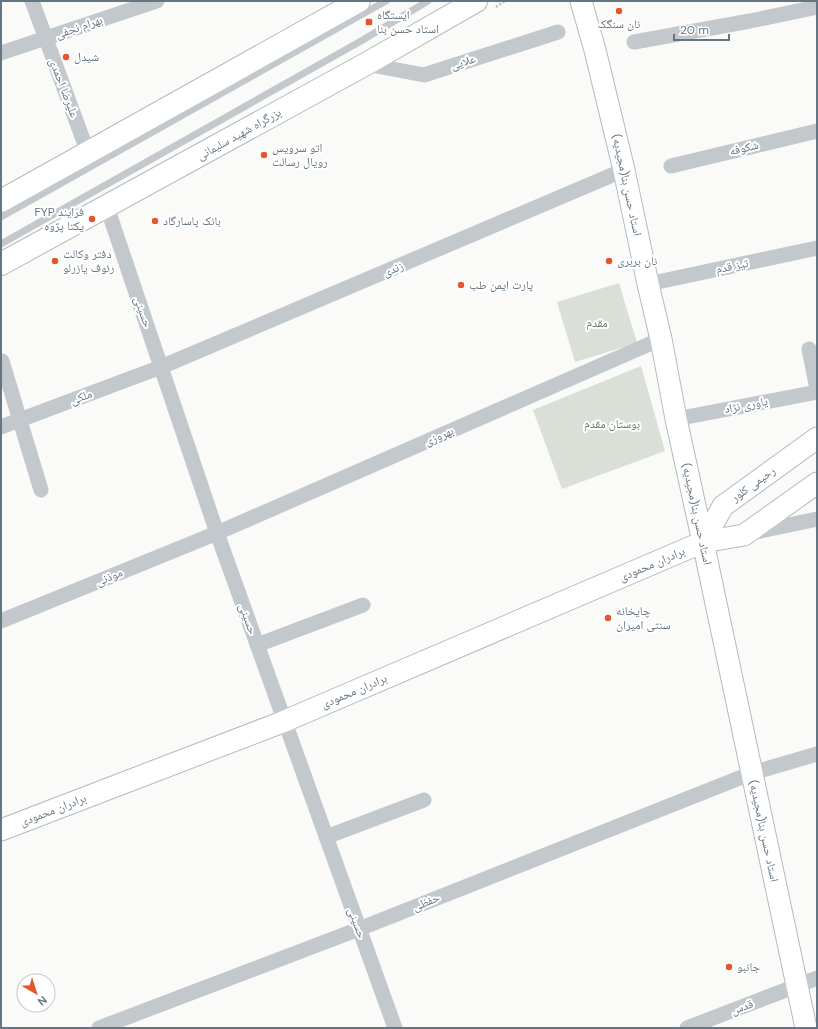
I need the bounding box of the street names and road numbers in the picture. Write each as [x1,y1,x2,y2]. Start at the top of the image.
street label: بهرام نجفی [53,11,105,43]
street label: علایی [448,50,478,74]
street label: علیرضا احمدی [45,56,83,120]
street label: بزرگراه شهید سلیمانی [194,104,284,164]
street label: استاد حسن بنا(مجیدیه) [608,133,646,238]
street label: شکوفه [728,137,760,159]
street label: تیز قدم [714,255,750,277]
street label: زندی [380,257,406,280]
street label: حسینی [130,294,156,330]
street label: ملکی [68,386,94,408]
street label: یاوری نژاد [723,393,769,417]
street label: بهروزی [422,423,456,449]
street label: استاد حسن بنا(مجیدیه) [678,462,716,567]
street label: رحیمی کلور [727,462,779,506]
street label: برادران محمودی [617,543,687,585]
street label: موذنی [93,564,125,590]
street label: حسینی [235,601,261,637]
street label: برادران محمودی [319,670,389,712]
street label: استاد حسن بنا(مجیدیه) [745,779,783,884]
street label: برادران محمودی [17,790,89,830]
street label: حفظی [410,889,442,915]
street label: حسینی [344,905,370,941]
street label: قدس [728,995,756,1019]

